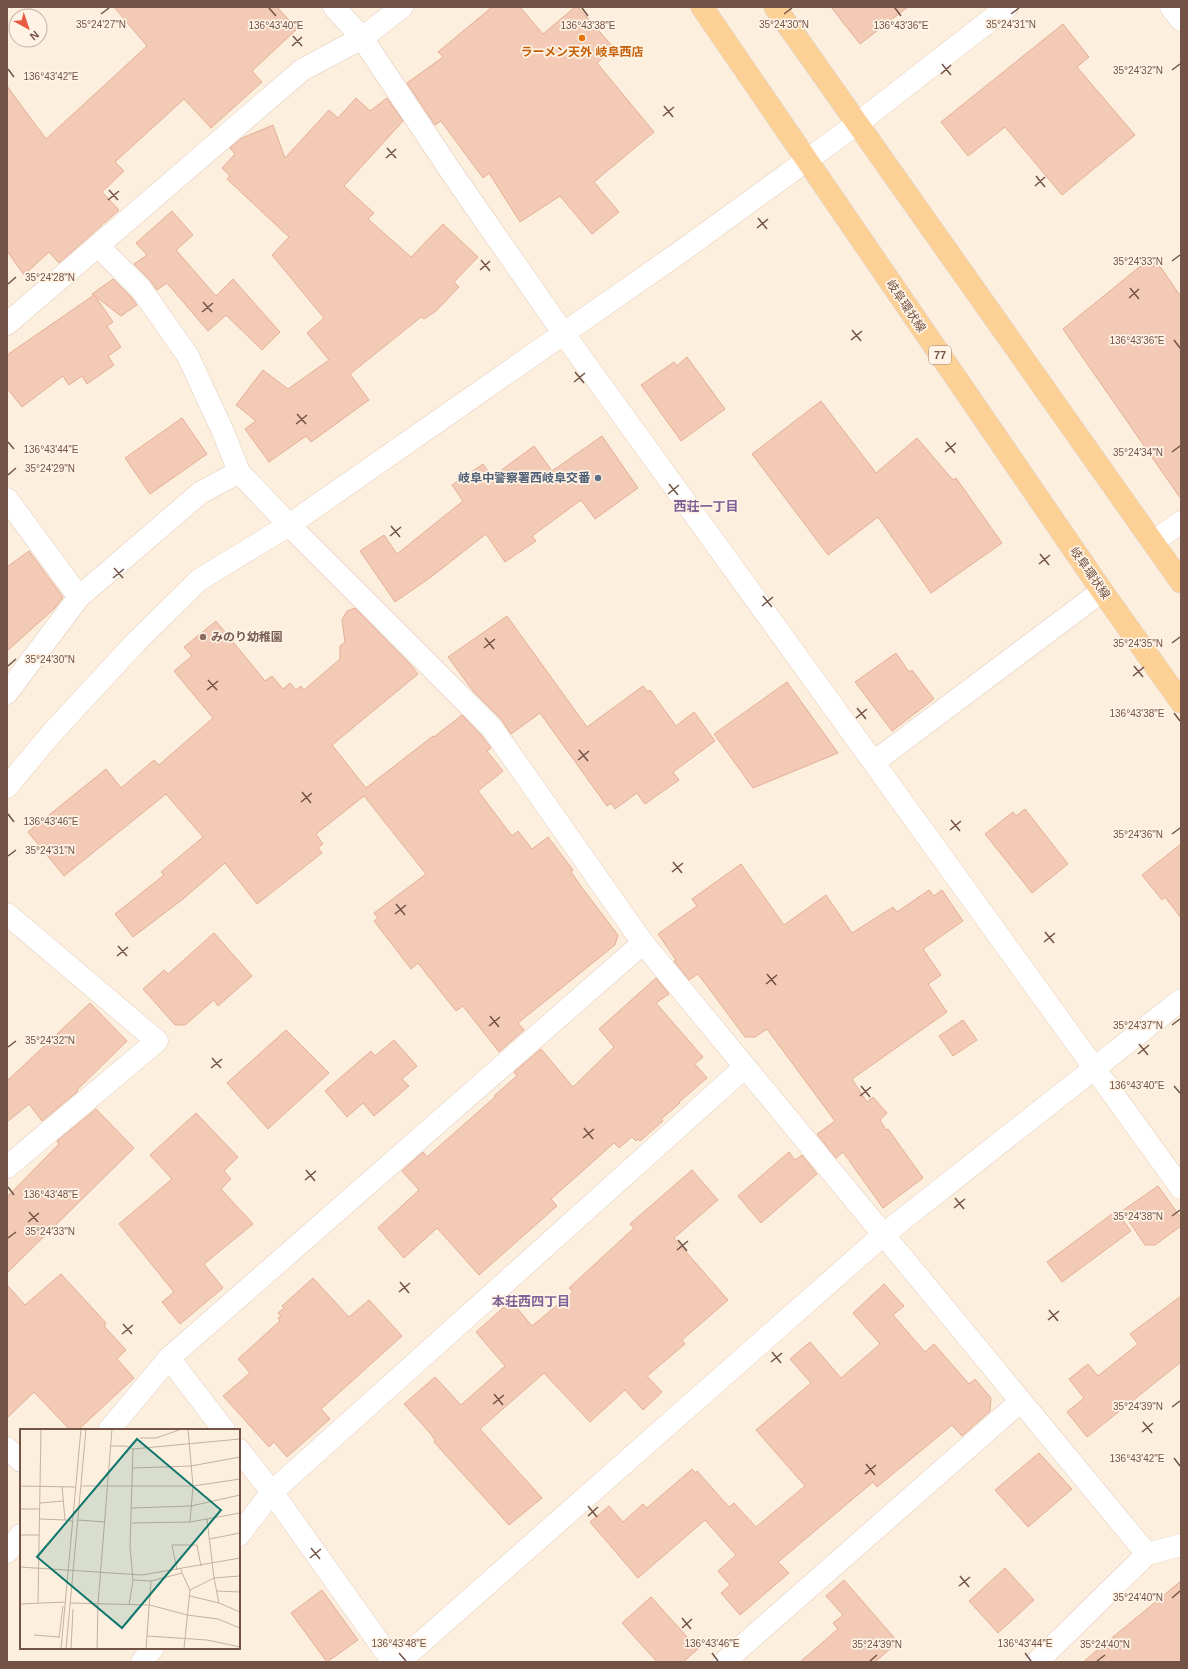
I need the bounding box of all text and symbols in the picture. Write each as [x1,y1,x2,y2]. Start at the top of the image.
north arrow [8,8,48,48]
text: 35°24'27"N [76,19,126,30]
text: 35°24'30"N [759,19,809,30]
text: 35°24'31"N [986,19,1036,30]
text: 136°43'40"E [248,20,304,31]
text: 136°43'38"E [560,20,616,31]
text: 136°43'36"E [873,20,929,31]
text: N [27,29,41,43]
marker: ラーメン天外 岐阜西店 [577,33,587,43]
place label: ラーメン天外 岐阜西店 [521,45,643,59]
text: 35°24'32"N [1113,65,1163,76]
text: 136°43'42"E [23,71,79,82]
text: 35°24'33"N [1113,256,1163,267]
text: 35°24'28"N [25,272,75,283]
street label: 岐阜環状線 [883,277,929,335]
text: 136°43'36"E [1109,335,1165,346]
road number: 77 [929,346,951,364]
text: 136°43'44"E [23,444,79,455]
text: 35°24'34"N [1113,447,1163,458]
text: 35°24'29"N [25,463,75,474]
place label: 岐阜中警察署西岐阜交番 [458,471,591,485]
marker: 岐阜中警察署西岐阜交番 [593,473,603,483]
district label: 西荘一丁目 [673,499,739,514]
street label: 岐阜環状線 [1067,544,1113,602]
place label: みのり幼稚園 [211,630,283,644]
marker: みのり幼稚園 [198,632,208,642]
text: 35°24'35"N [1113,638,1163,649]
text: 35°24'30"N [25,654,75,665]
text: 136°43'38"E [1109,708,1165,719]
text: 136°43'46"E [23,816,79,827]
text: 35°24'36"N [1113,829,1163,840]
text: 35°24'31"N [25,845,75,856]
text: 35°24'37"N [1113,1020,1163,1031]
text: 35°24'32"N [25,1035,75,1046]
text: 136°43'40"E [1109,1080,1165,1091]
text: 136°43'48"E [23,1189,79,1200]
text: 35°24'38"N [1113,1211,1163,1222]
text: 35°24'33"N [25,1226,75,1237]
district label: 本荘西四丁目 [492,1294,570,1309]
text: 35°24'39"N [1113,1401,1163,1412]
inset map [20,1429,240,1649]
text: 136°43'42"E [1109,1453,1165,1464]
text: 35°24'40"N [1113,1592,1163,1603]
text: 136°43'48"E [371,1638,427,1649]
text: 136°43'46"E [684,1638,740,1649]
text: 136°43'44"E [997,1638,1053,1649]
text: 35°24'39"N [852,1639,902,1650]
text: 35°24'40"N [1080,1639,1130,1650]

